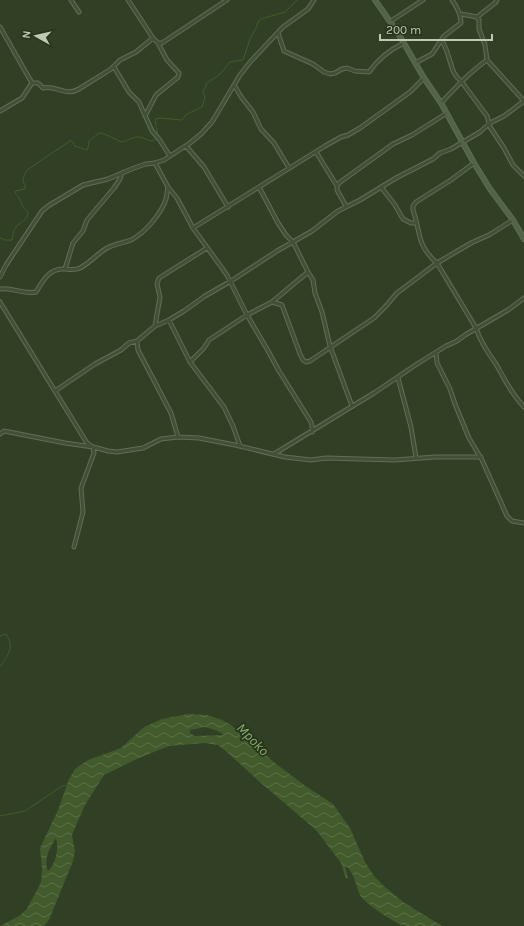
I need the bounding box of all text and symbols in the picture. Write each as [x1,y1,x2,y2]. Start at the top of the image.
north arrow [16,16,56,56]
scale bar [380,16,492,42]
text: 200 m [386,23,421,37]
text: N [20,30,34,39]
water label: Mpoko [233,719,272,759]

